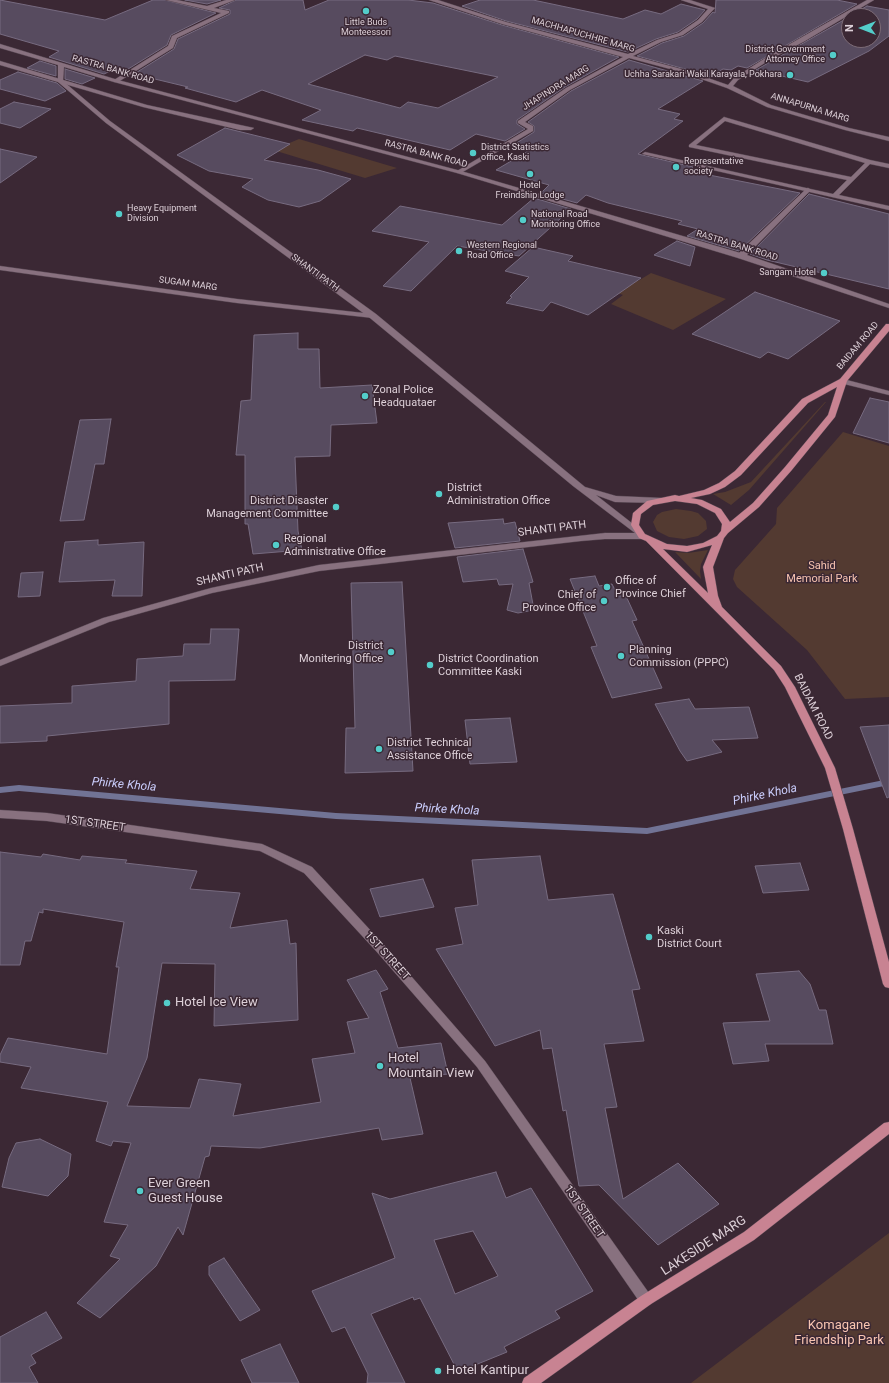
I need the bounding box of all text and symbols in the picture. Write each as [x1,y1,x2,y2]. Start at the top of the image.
marker: Little Buds Monteessori [361,6,371,16]
north arrow [841,8,881,48]
street label: MACHHAPUCHHRE MARG [530,15,636,55]
place label: Little Buds Monteessori [341,18,391,39]
text: N [843,24,856,32]
place label: District Government Attorney Office [745,45,825,66]
marker: District Government Attorney Office [828,50,838,60]
street label: RASTRA BANK ROAD [71,53,155,87]
street label: JHAPINDRA MARG [521,63,591,113]
place label: Uchha Sarakari Wakil Karayala, Pokhara [624,70,782,80]
marker: Uchha Sarakari Wakil Karayala, Pokhara [785,70,795,80]
street label: ANNAPURNA MARG [769,91,851,125]
street label: RASTRA BANK ROAD [384,138,468,170]
place label: District Statistics office, Kaski [481,143,549,164]
marker: District Statistics office, Kaski [468,148,478,158]
place label: Representative society [684,157,744,178]
marker: Representative society [671,162,681,172]
marker: Hotel Freindship Lodge [525,169,535,179]
place label: Hotel Freindship Lodge [496,181,564,202]
place label: Heavy Equipment Division [127,204,197,225]
marker: Heavy Equipment Division [114,209,124,219]
place label: National Road Monitoring Office [531,210,600,231]
marker: National Road Monitoring Office [518,215,528,225]
street label: RASTRA BANK ROAD [695,228,779,264]
place label: Western Regional Road Office [467,241,537,262]
marker: Western Regional Road Office [454,246,464,256]
street label: SHANTI PATH [289,252,341,294]
place label: Sangam Hotel [759,268,816,278]
marker: Sangam Hotel [819,268,829,278]
street label: SUGAM MARG [158,275,218,293]
street label: BAIDAM ROAD [835,320,881,372]
place label: Zonal Police Headquataer [373,383,436,409]
marker: Zonal Police Headquataer [360,391,370,401]
place label: District Administration Office [447,481,550,507]
marker: District Administration Office [434,489,444,499]
place label: District Disaster Management Committee [206,494,328,520]
marker: District Disaster Management Committee [331,502,341,512]
street label: SHANTI PATH [517,518,587,540]
place label: Regional Administrative Office [284,532,386,558]
marker: Regional Administrative Office [271,540,281,550]
park label: Sahid Memorial Park [786,559,858,585]
street label: SHANTI PATH [195,561,265,589]
place label: Office of Province Chief [615,574,686,600]
marker: Office of Province Chief [602,582,612,592]
place label: Chief of Province Office [522,588,596,614]
marker: Chief of Province Office [599,596,609,606]
place label: District Monitering Office [299,639,383,665]
place label: Planning Commission (PPPC) [629,643,729,669]
marker: District Monitering Office [386,647,396,657]
marker: Planning Commission (PPPC) [616,651,626,661]
place label: District Coordination Committee Kaski [438,652,539,678]
marker: District Coordination Committee Kaski [425,660,435,670]
street label: BAIDAM ROAD [791,672,835,742]
place label: District Technical Assistance Office [387,736,472,762]
marker: District Technical Assistance Office [374,744,384,754]
water label: Phirke Khola [91,775,157,795]
water label: Phirke Khola [732,781,798,809]
water label: Phirke Khola [414,801,480,819]
street label: 1ST STREET [64,813,126,835]
place label: Kaski District Court [657,924,722,950]
street label: 1ST STREET [362,929,412,983]
marker: Kaski District Court [644,932,654,942]
place label: Hotel Ice View [175,995,258,1011]
marker: Hotel Ice View [162,998,172,1008]
place label: Hotel Mountain View [388,1051,474,1082]
marker: Hotel Mountain View [375,1061,385,1071]
place label: Ever Green Guest House [148,1176,223,1207]
street label: 1ST STREET [561,1183,607,1241]
marker: Ever Green Guest House [135,1186,145,1196]
street label: LAKESIDE MARG [659,1213,749,1279]
park label: Komagane Friendship Park [794,1318,884,1349]
place label: Hotel Kantipur [446,1363,529,1379]
marker: Hotel Kantipur [433,1366,443,1376]

